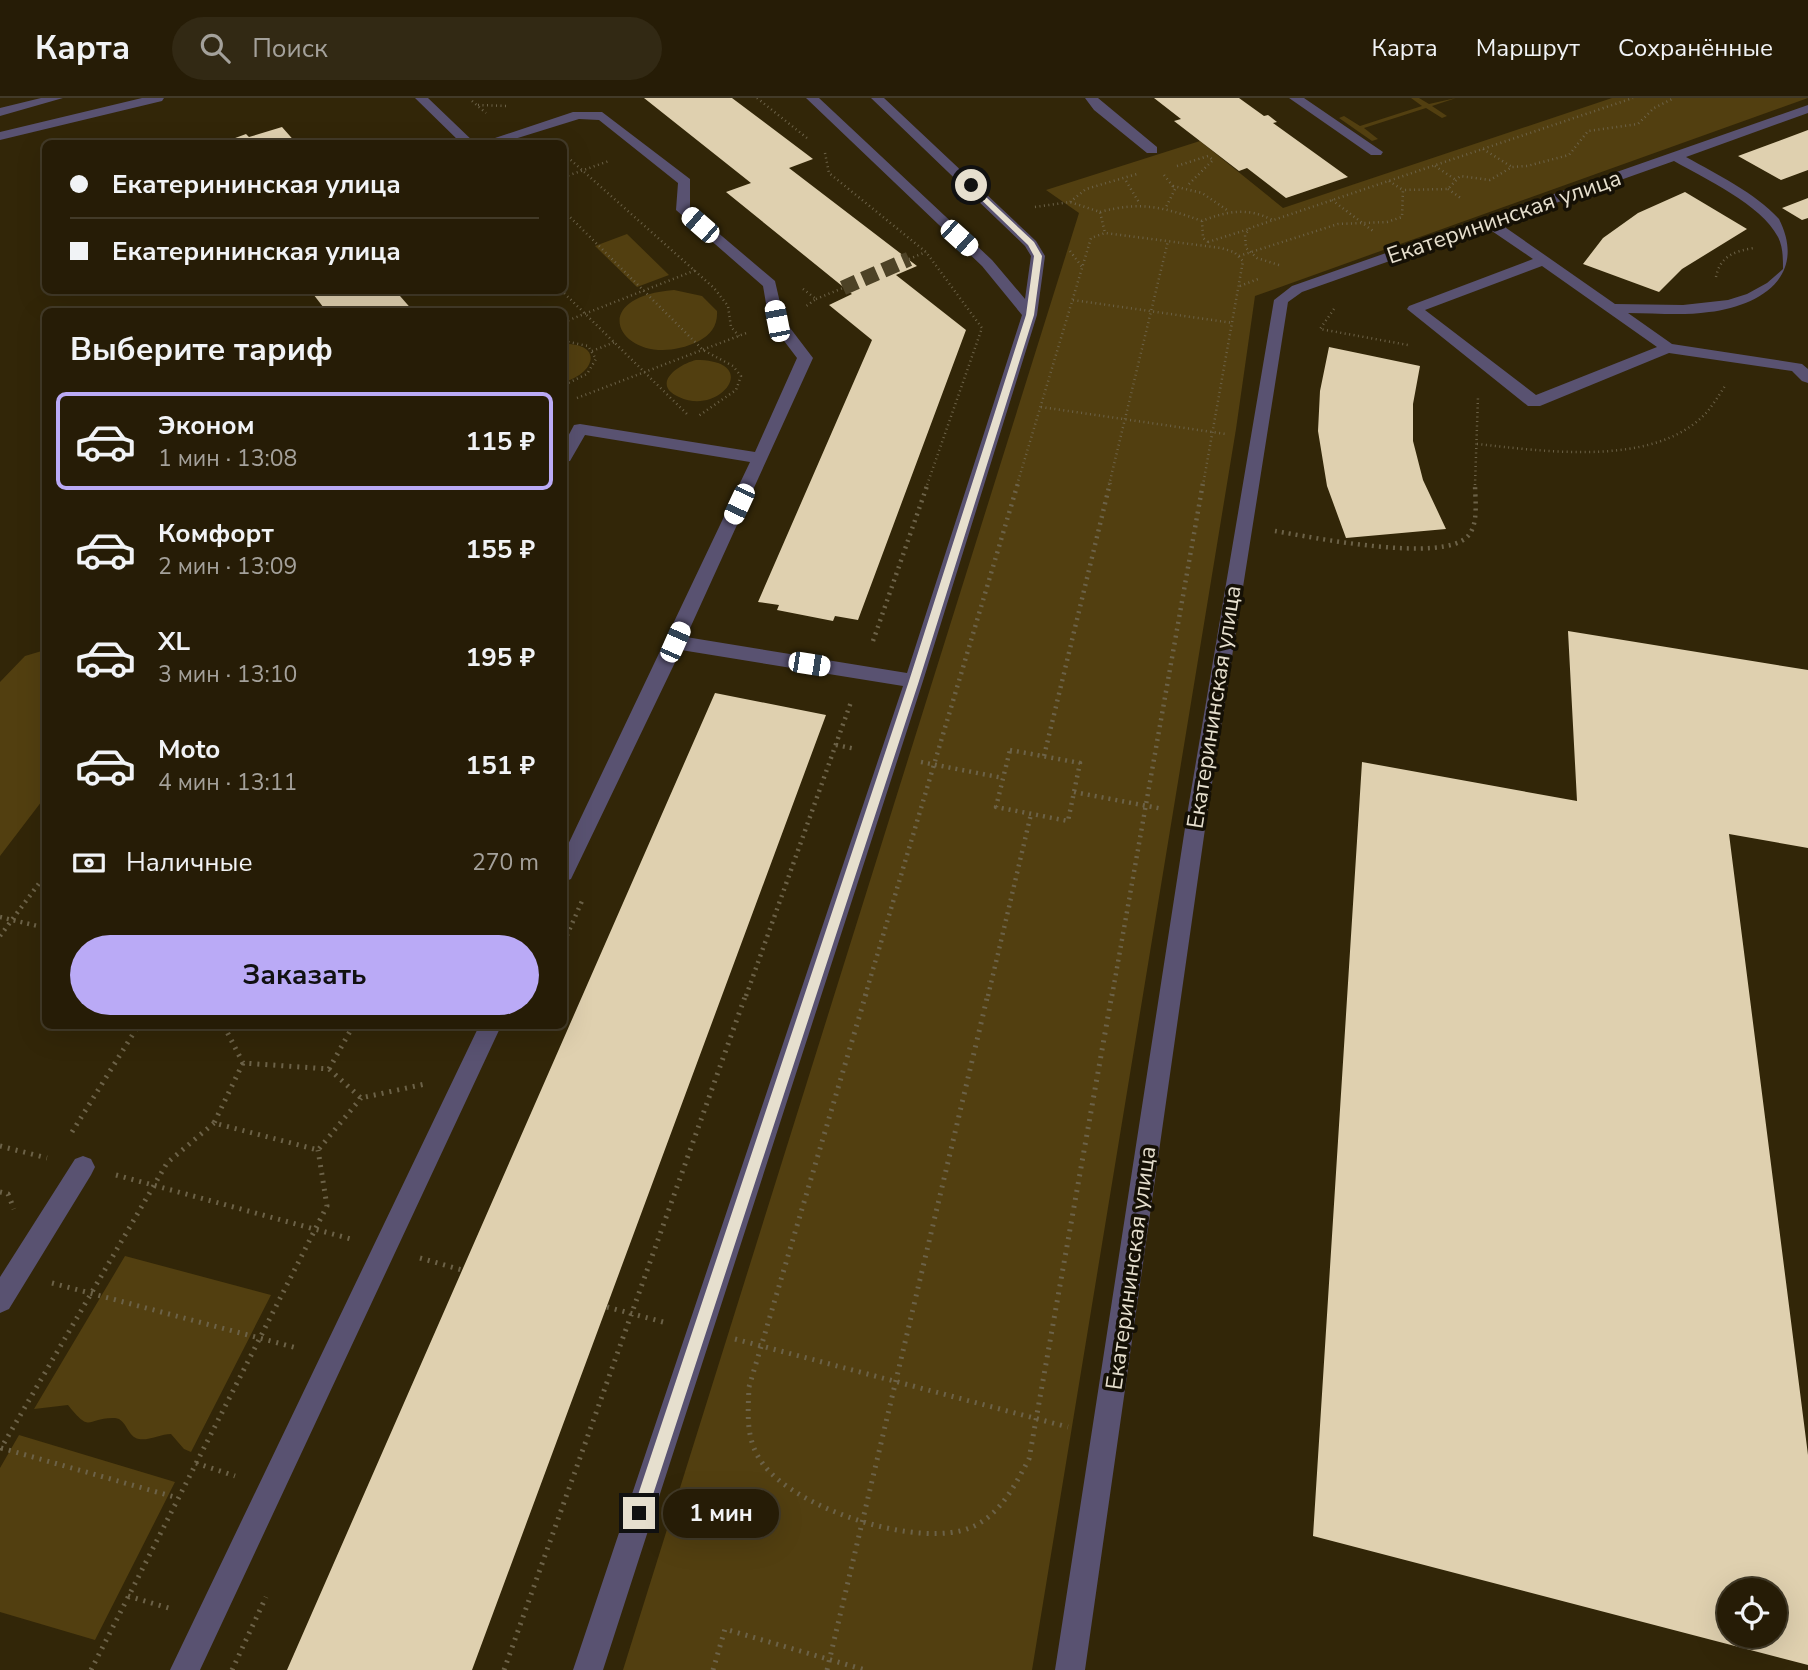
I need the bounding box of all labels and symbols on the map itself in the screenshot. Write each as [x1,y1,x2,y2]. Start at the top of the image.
street label: Екатерининская улица [1383,162,1625,272]
route start [955,169,987,201]
car [678,203,723,247]
car [937,216,982,260]
car [763,298,792,344]
car [721,481,758,527]
street label: Екатерининская улица [1179,583,1249,831]
car [657,619,694,665]
car [787,650,832,678]
street label: Екатерининская улица [1099,1144,1163,1392]
callout: 1 мин [664,1488,779,1538]
route end [623,1497,655,1529]

